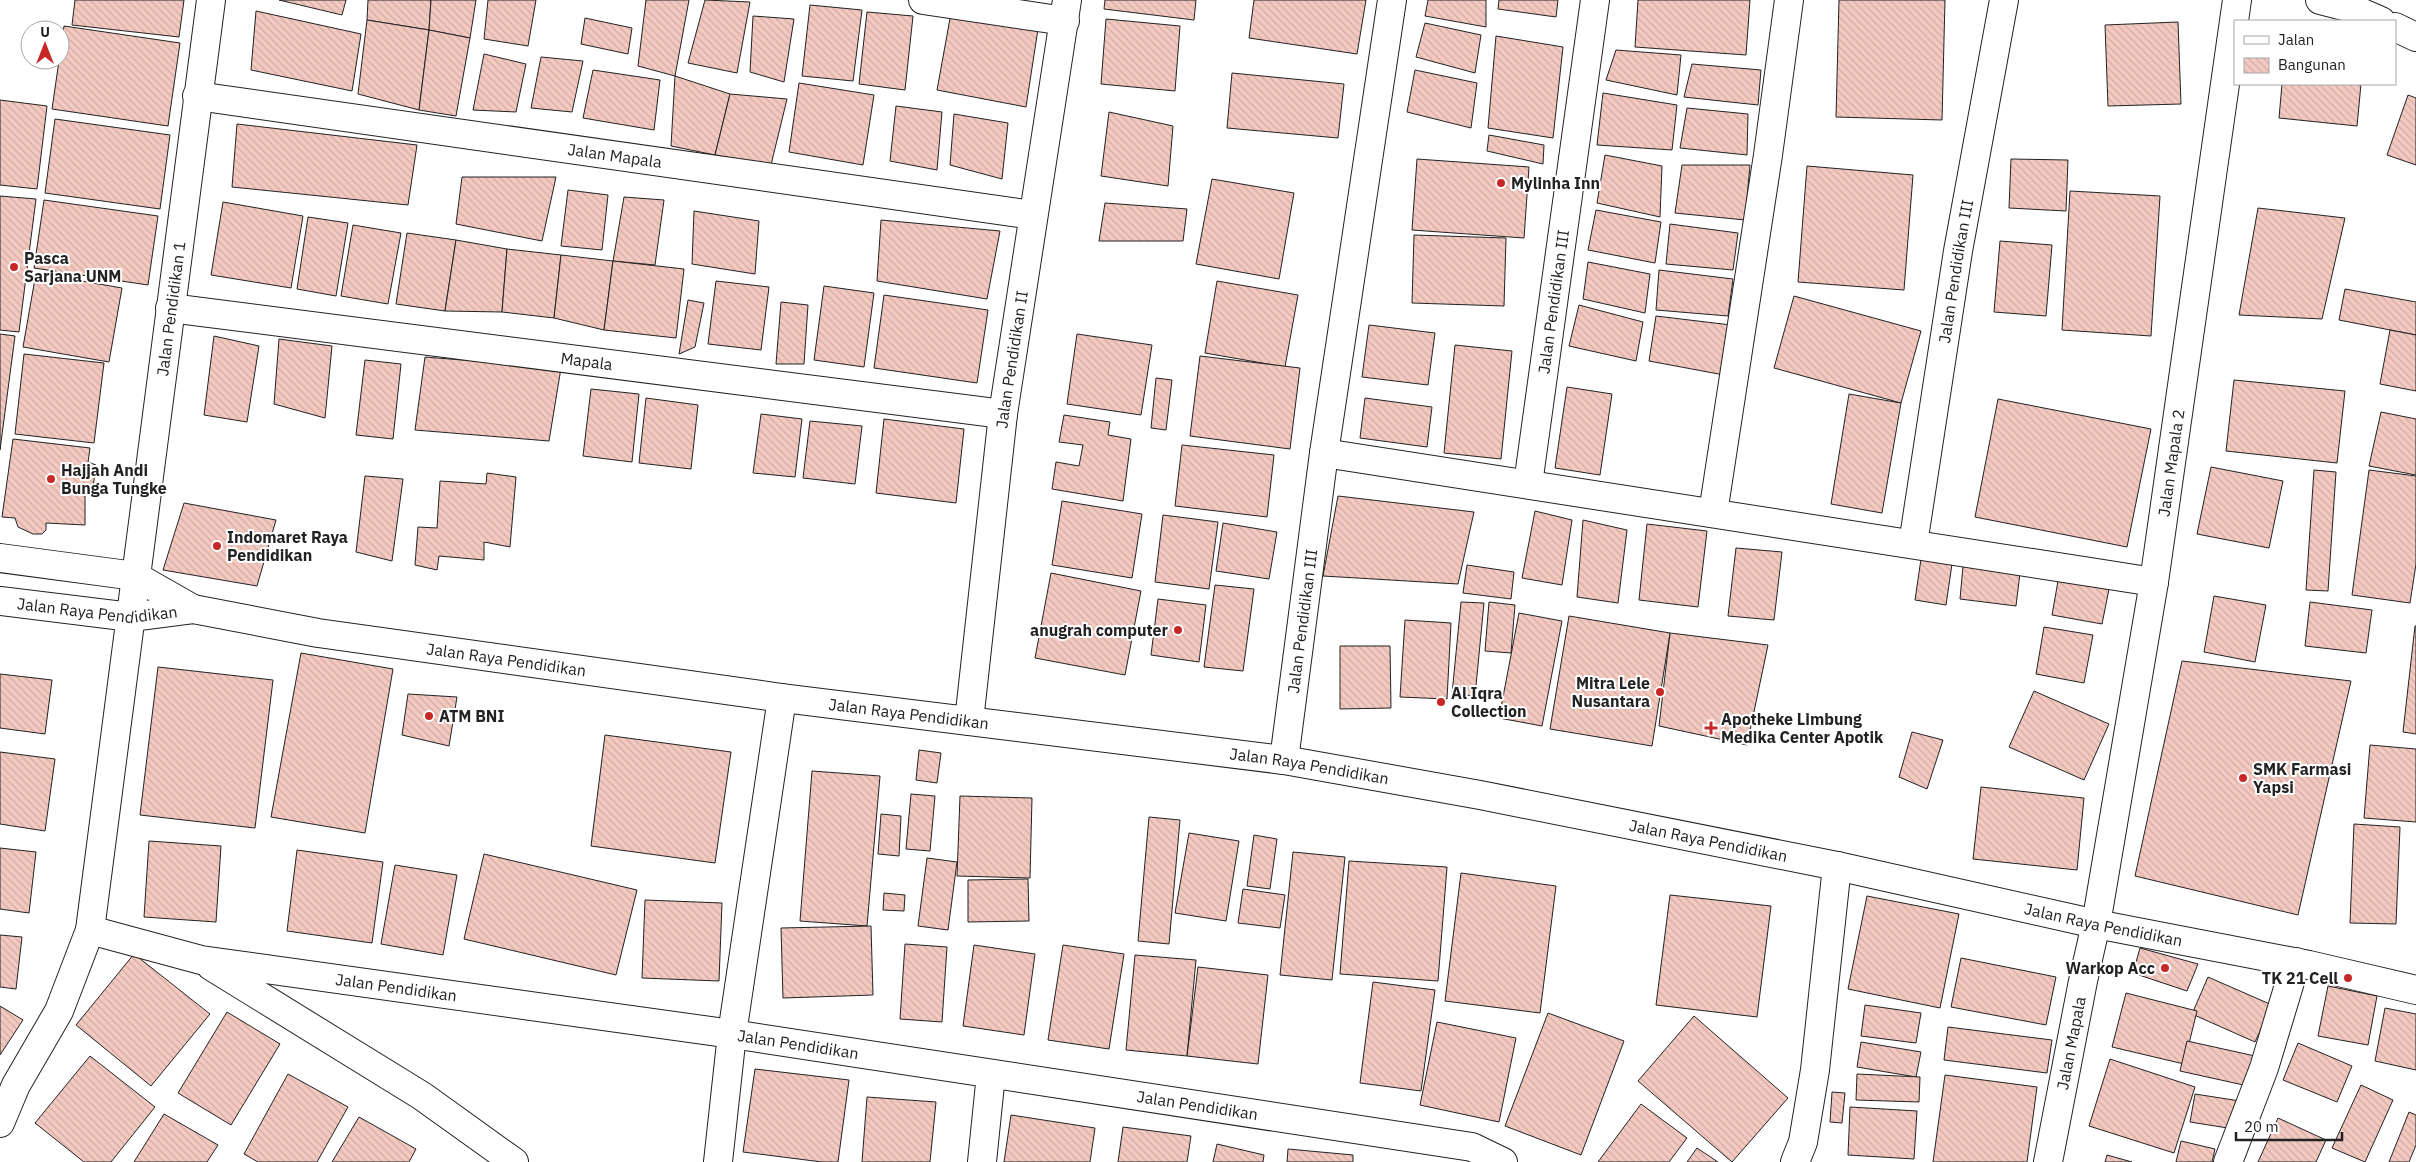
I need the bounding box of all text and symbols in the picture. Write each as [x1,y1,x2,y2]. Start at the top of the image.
north arrow [20,20,70,70]
legend [2234,20,2396,85]
text: U [40,23,50,41]
text: Jalan [2278,30,2314,49]
text: Bangunan [2278,55,2346,74]
street label: Jalan Mapala [566,139,664,172]
place label: Mylinha Inn [1511,173,1600,193]
marker: Mylinha Inn [1495,177,1507,189]
street label: Jalan Pendidikan III [1934,198,1977,345]
street label: Jalan Pendidikan III [1533,228,1573,375]
street label: Jalan Pendidikan 1 [152,240,189,377]
place label: Pasca Sarjana UNM [24,248,121,286]
marker: Pasca Sarjana UNM [8,261,20,273]
street label: Jalan Pendidikan II [991,289,1032,429]
street label: Mapala [559,348,614,374]
street label: Jalan Mapala 2 [2153,408,2189,518]
place label: Hajjah Andi Bunga Tungke [61,460,167,498]
marker: Hajjah Andi Bunga Tungke [45,473,57,485]
place label: Indomaret Raya Pendidikan [227,527,348,565]
marker: Indomaret Raya Pendidikan [211,540,223,552]
street label: Jalan Pendidikan III [1283,548,1321,695]
street label: Jalan Raya Pendidikan [16,593,178,627]
place label: anugrah computer [1030,620,1169,640]
marker: anugrah computer [1172,624,1184,636]
street label: Jalan Raya Pendidikan [425,638,588,680]
place label: Mitra Lele Nusantara [1572,673,1650,711]
place label: Al Iqra Collection [1451,683,1527,721]
marker: Mitra Lele Nusantara [1654,686,1666,698]
street label: Jalan Raya Pendidikan [828,694,990,733]
marker: Al Iqra Collection [1435,696,1447,708]
place label: ATM BNI [439,706,504,726]
place label: Apotheke Limbung Medika Center Apotik [1721,709,1884,747]
marker: ATM BNI [423,710,435,722]
marker: Apotheke Limbung Medika Center Apotik [1705,722,1717,734]
street label: Jalan Raya Pendidikan [1229,743,1391,789]
place label: SMK Farmasi Yapsi [2253,759,2351,797]
marker: SMK Farmasi Yapsi [2237,772,2249,784]
street label: Jalan Raya Pendidikan [1627,815,1789,866]
street label: Jalan Raya Pendidikan [2022,898,2184,950]
place label: Warkop Acc [2066,958,2155,978]
marker: Warkop Acc [2159,962,2171,974]
place label: TK 21 Cell [2262,968,2338,988]
street label: Jalan Pendidikan [334,969,458,1006]
marker: TK 21 Cell [2342,972,2354,984]
street label: Jalan Mapala [2052,994,2090,1092]
street label: Jalan Pendidikan [736,1025,860,1063]
street label: Jalan Pendidikan [1135,1086,1259,1124]
scale bar [2236,1110,2342,1142]
text: 20 m [2244,1117,2279,1136]

